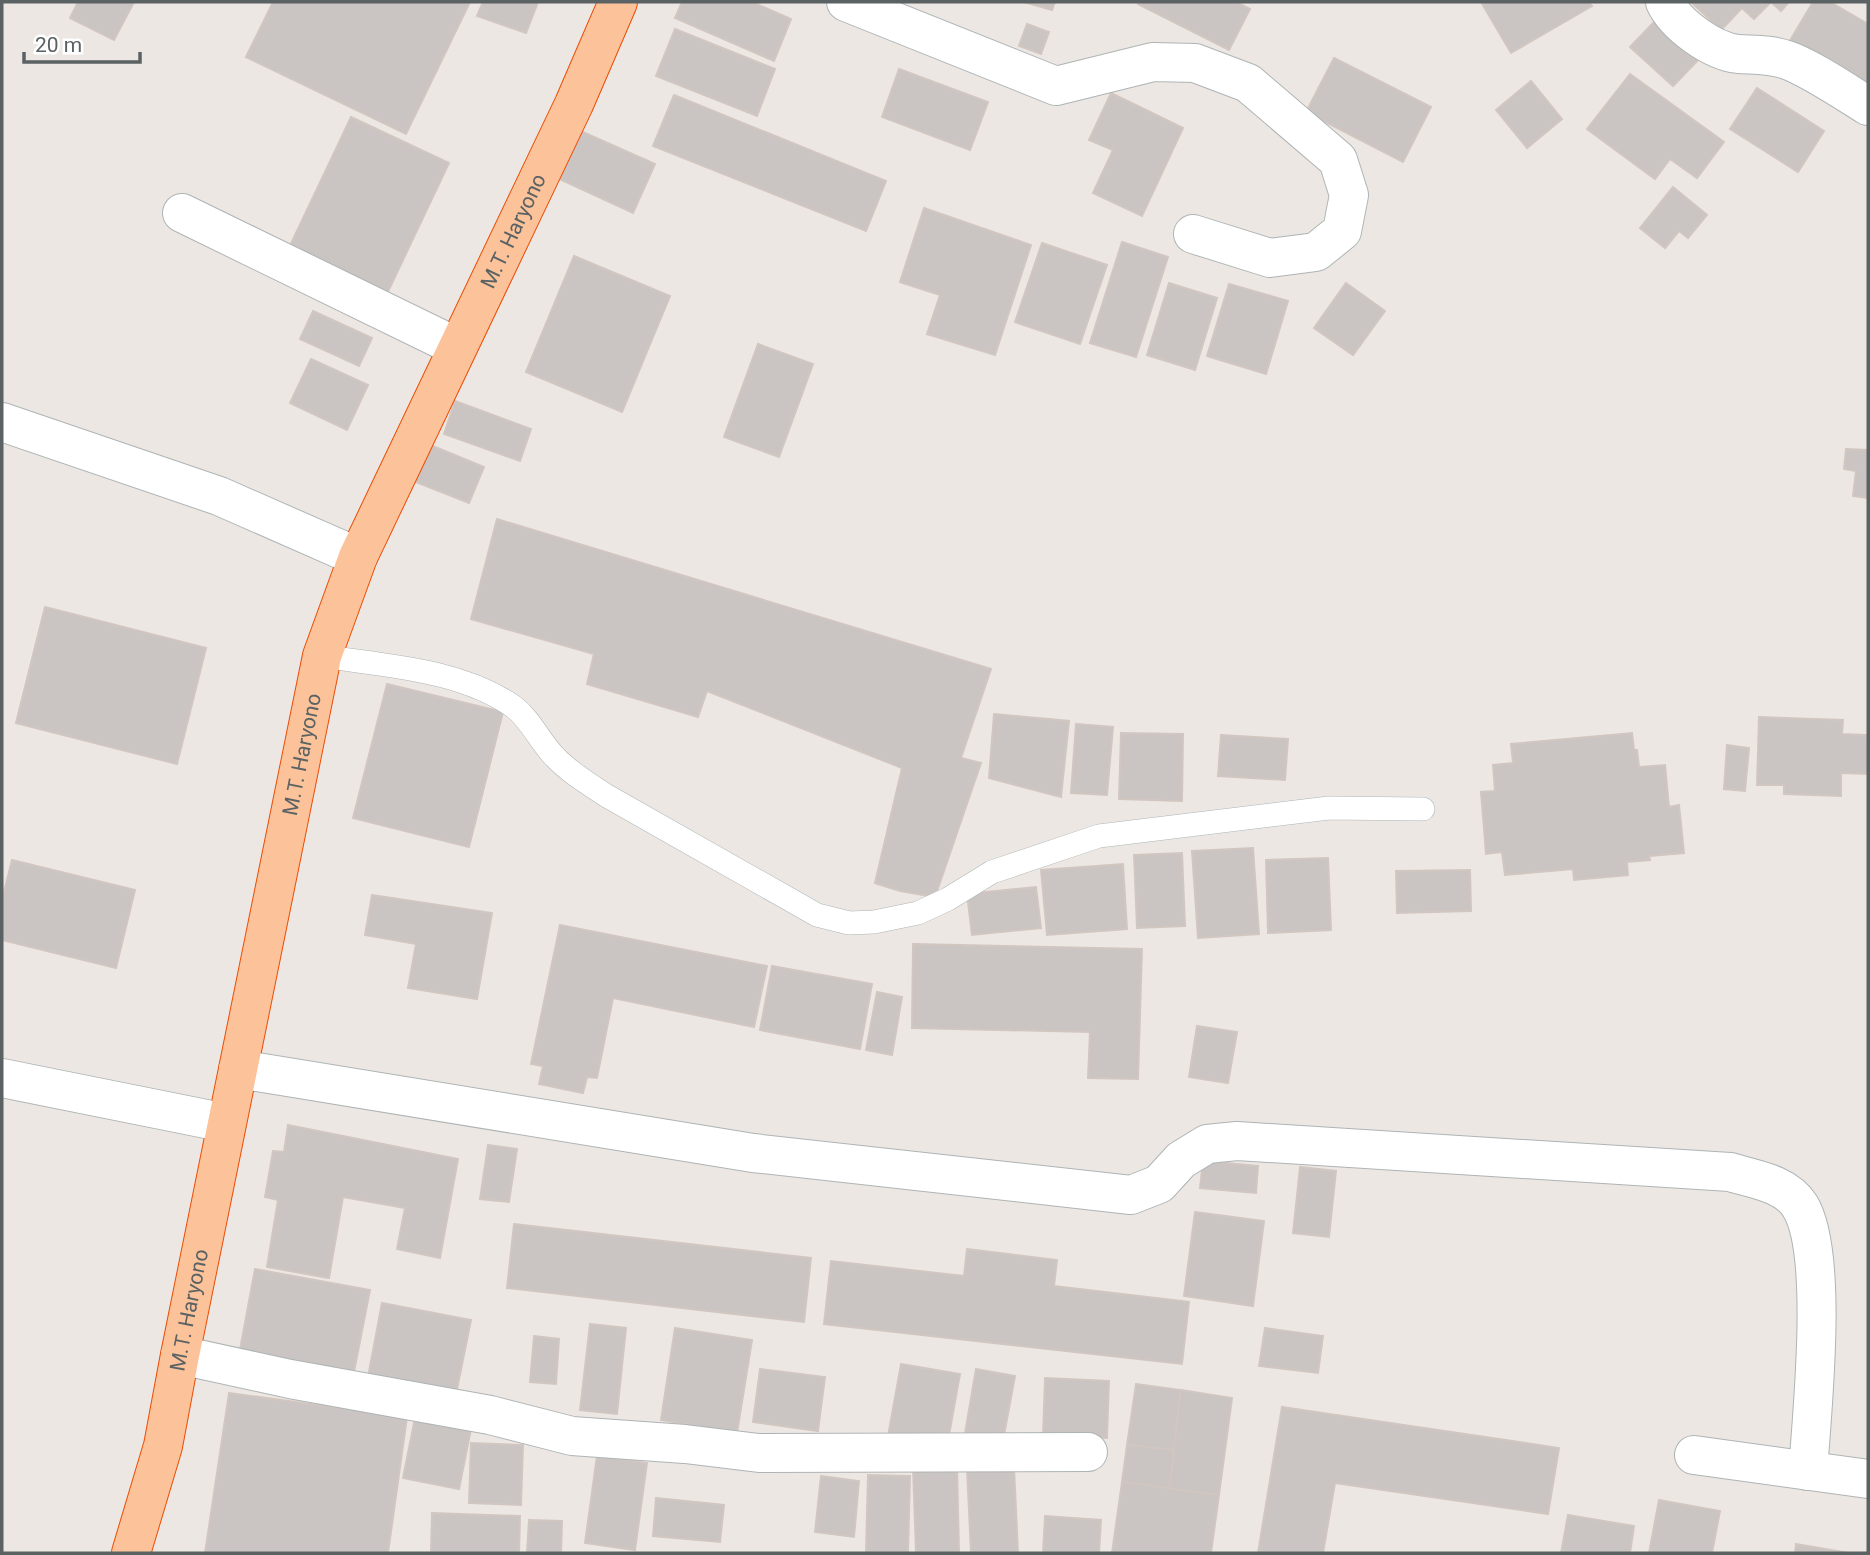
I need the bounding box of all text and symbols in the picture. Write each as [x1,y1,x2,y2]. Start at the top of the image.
scale bar [24,21,140,65]
text: 20 m [35,33,82,57]
street label: M.T. Haryono [476,170,551,292]
street label: M.T. Haryono [278,691,326,818]
street label: M.T. Haryono [165,1247,213,1373]

